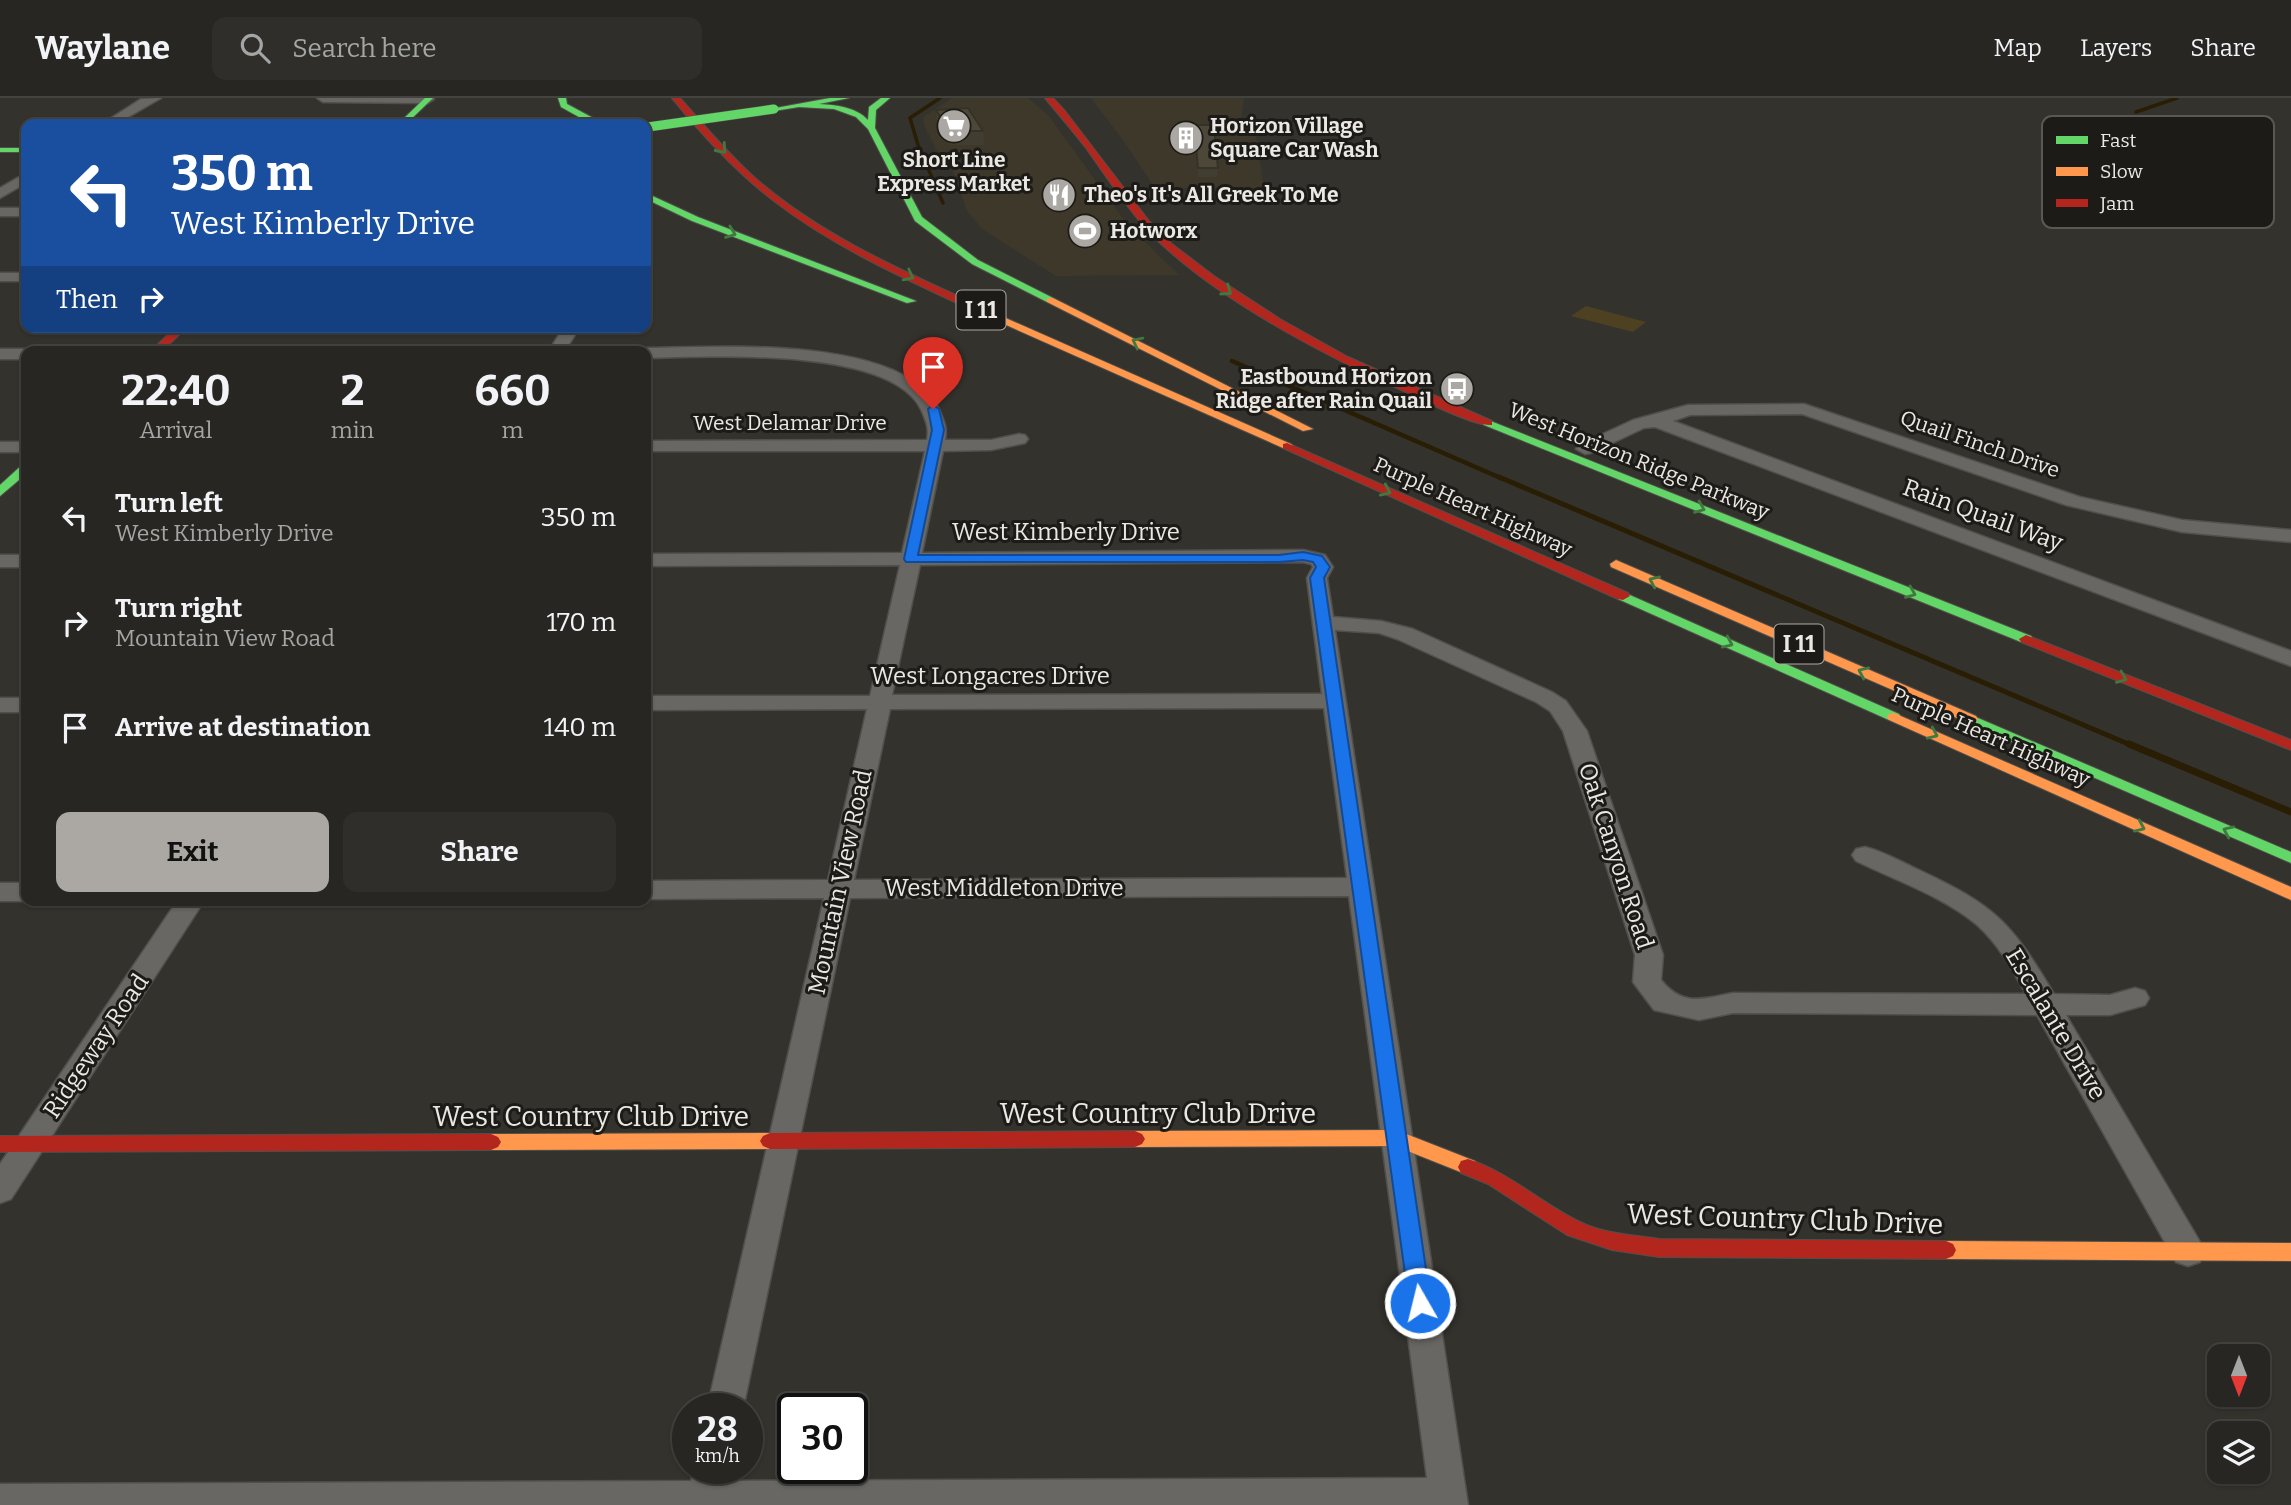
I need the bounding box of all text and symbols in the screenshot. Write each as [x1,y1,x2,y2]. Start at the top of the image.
search box [212,17,702,80]
text: Waylane [35,28,170,68]
icon: search [236,29,274,67]
text: Search here [292,33,437,64]
text: Map [1994,34,2042,62]
text: Layers [2080,34,2152,62]
text: Share [2190,34,2256,62]
supermarket icon: Short Line Express Market [935,107,973,145]
place label: Horizon Village Square Car Wash [1210,113,1379,163]
legend [2042,116,2274,228]
building icon: Horizon Village Square Car Wash [1167,119,1205,157]
text: Fast [2100,129,2137,152]
one-way arrow [714,141,726,154]
text: 350 m [171,144,313,203]
icon: left [56,147,147,238]
place label: Short Line Express Market [877,147,1031,197]
text: Slow [2100,160,2143,183]
restaurant icon: Theo's It's All Greek To Me [1040,176,1078,214]
place label: Theo's It's All Greek To Me [1084,182,1338,208]
text: Jam [2099,192,2134,215]
text: West Kimberly Drive [171,204,475,242]
sports icon: Hotworx [1066,212,1104,250]
place label: Hotworx [1110,218,1198,244]
one-way arrow [724,225,736,239]
one-way arrow [902,268,914,282]
icon: right [132,280,170,318]
one-way arrow [1219,283,1232,295]
text: Then [56,284,118,315]
road number: I 11 [956,290,1006,330]
pin [903,337,963,409]
one-way arrow [1132,337,1144,351]
icon: arrive [914,348,952,386]
place label: Eastbound Horizon Ridge after Rain Quail [1216,364,1432,414]
text: 22:40 [121,366,231,416]
text: 2 [341,366,364,416]
text: 660 [474,366,551,416]
bus stop icon: Eastbound Horizon Ridge after Rain Quail [1438,370,1476,408]
street label: West Horizon Ridge Parkway [1505,397,1774,526]
street label: Quail Finch Drive [1897,405,2063,483]
street label: West Delamar Drive [693,410,887,436]
text: Arrival [139,416,212,444]
text: min [331,416,374,444]
text: m [502,416,524,444]
street label: Purple Heart Highway [1370,452,1577,563]
street label: Rain Quail Way [1899,473,2067,557]
one-way arrow [1378,483,1391,497]
text: Turn left [115,488,223,519]
icon: left [56,499,94,537]
one-way arrow [1693,500,1705,514]
text: 350 m [541,502,616,533]
street label: West Kimberly Drive [952,518,1180,546]
text: West Kimberly Drive [115,519,333,547]
one-way arrow [1649,575,1661,589]
one-way arrow [1904,584,1916,598]
text: Turn right [115,593,242,624]
icon: right [56,604,94,642]
text: 170 m [546,607,616,638]
text: Mountain View Road [115,624,335,652]
road number: I 11 [1774,624,1824,664]
one-way arrow [1721,635,1733,649]
street label: West Longacres Drive [870,662,1110,690]
one-way arrow [1857,666,1870,680]
one-way arrow [2116,669,2128,683]
street label: Purple Heart Highway [1888,682,2095,793]
icon: arrive [56,709,94,747]
text: Arrive at destination [115,712,370,743]
text: 140 m [544,712,616,743]
one-way arrow [1925,726,1938,740]
street label: Oak Canyon Road [1573,759,1659,953]
street label: Mountain View Road [802,767,878,997]
button: Exit [56,812,329,892]
button: Share [343,812,616,892]
one-way arrow [2133,819,2146,833]
one-way arrow [2223,825,2236,839]
street label: West Middleton Drive [884,874,1124,902]
street label: Escalante Drive [2000,943,2112,1105]
street label: Ridgeway Road [38,969,154,1123]
street label: West Country Club Drive [1000,1097,1316,1130]
street label: West Country Club Drive [433,1100,749,1133]
street label: West Country Club Drive [1626,1197,1944,1241]
position arrow [1383,1266,1457,1340]
north arrow [2207,1344,2270,1407]
map controls [2207,1344,2270,1484]
speed limit sign: 30 [777,1393,868,1484]
text: 28 [697,1408,738,1450]
button: layers [2207,1421,2270,1484]
text: km/h [695,1445,740,1467]

